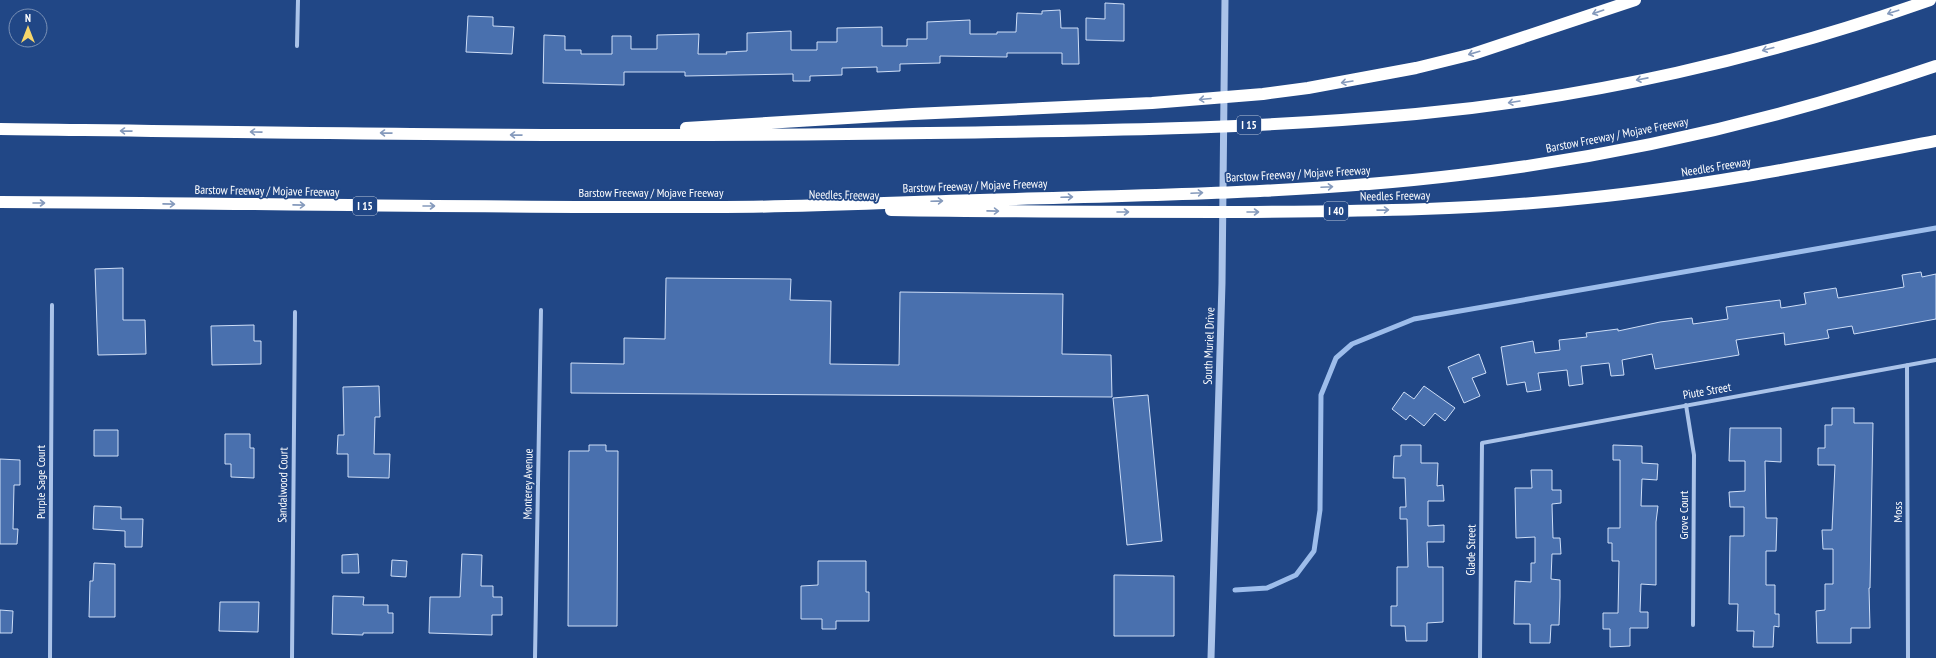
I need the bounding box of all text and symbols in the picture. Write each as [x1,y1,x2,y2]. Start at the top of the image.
north arrow [8,8,48,48]
one-way arrow [1592,9,1604,17]
one-way arrow [1887,9,1899,17]
text: N [25,11,31,25]
one-way arrow [1762,46,1775,54]
one-way arrow [1468,50,1481,57]
one-way arrow [1636,76,1649,84]
one-way arrow [1341,78,1354,86]
one-way arrow [1199,95,1212,103]
one-way arrow [1508,98,1521,106]
street label: Barstow Freeway / Mojave Freeway [1544,113,1690,156]
road number: I 15 [1237,116,1261,134]
one-way arrow [120,127,133,134]
one-way arrow [250,128,263,136]
one-way arrow [380,129,393,137]
one-way arrow [510,131,523,139]
street label: Needles Freeway [1680,154,1752,179]
street label: Barstow Freeway / Mojave Freeway [1225,162,1371,185]
street label: Barstow Freeway / Mojave Freeway [902,175,1048,196]
street label: Barstow Freeway / Mojave Freeway [194,182,340,199]
one-way arrow [1320,183,1333,190]
street label: Barstow Freeway / Mojave Freeway [579,185,724,200]
street label: Needles Freeway [809,186,880,203]
street label: Needles Freeway [1360,187,1431,204]
one-way arrow [1190,189,1203,197]
one-way arrow [1060,194,1073,201]
road number: I 15 [353,197,377,215]
one-way arrow [930,197,943,205]
one-way arrow [32,199,45,206]
one-way arrow [162,200,175,208]
one-way arrow [292,201,305,209]
one-way arrow [422,202,435,210]
road number: I 40 [1324,202,1348,220]
one-way arrow [1376,206,1389,214]
one-way arrow [986,208,999,215]
one-way arrow [1116,208,1129,216]
one-way arrow [1246,208,1259,216]
street label: South Muriel Drive [1200,307,1217,385]
street label: Piute Street [1682,379,1733,402]
street label: Purple Sage Court [33,444,48,519]
street label: Sandalwood Court [274,446,291,523]
street label: Monterey Avenue [519,448,536,520]
street label: Grove Court [1676,490,1691,539]
street label: Moss [1890,502,1905,522]
street label: Glade Street [1463,524,1478,576]

